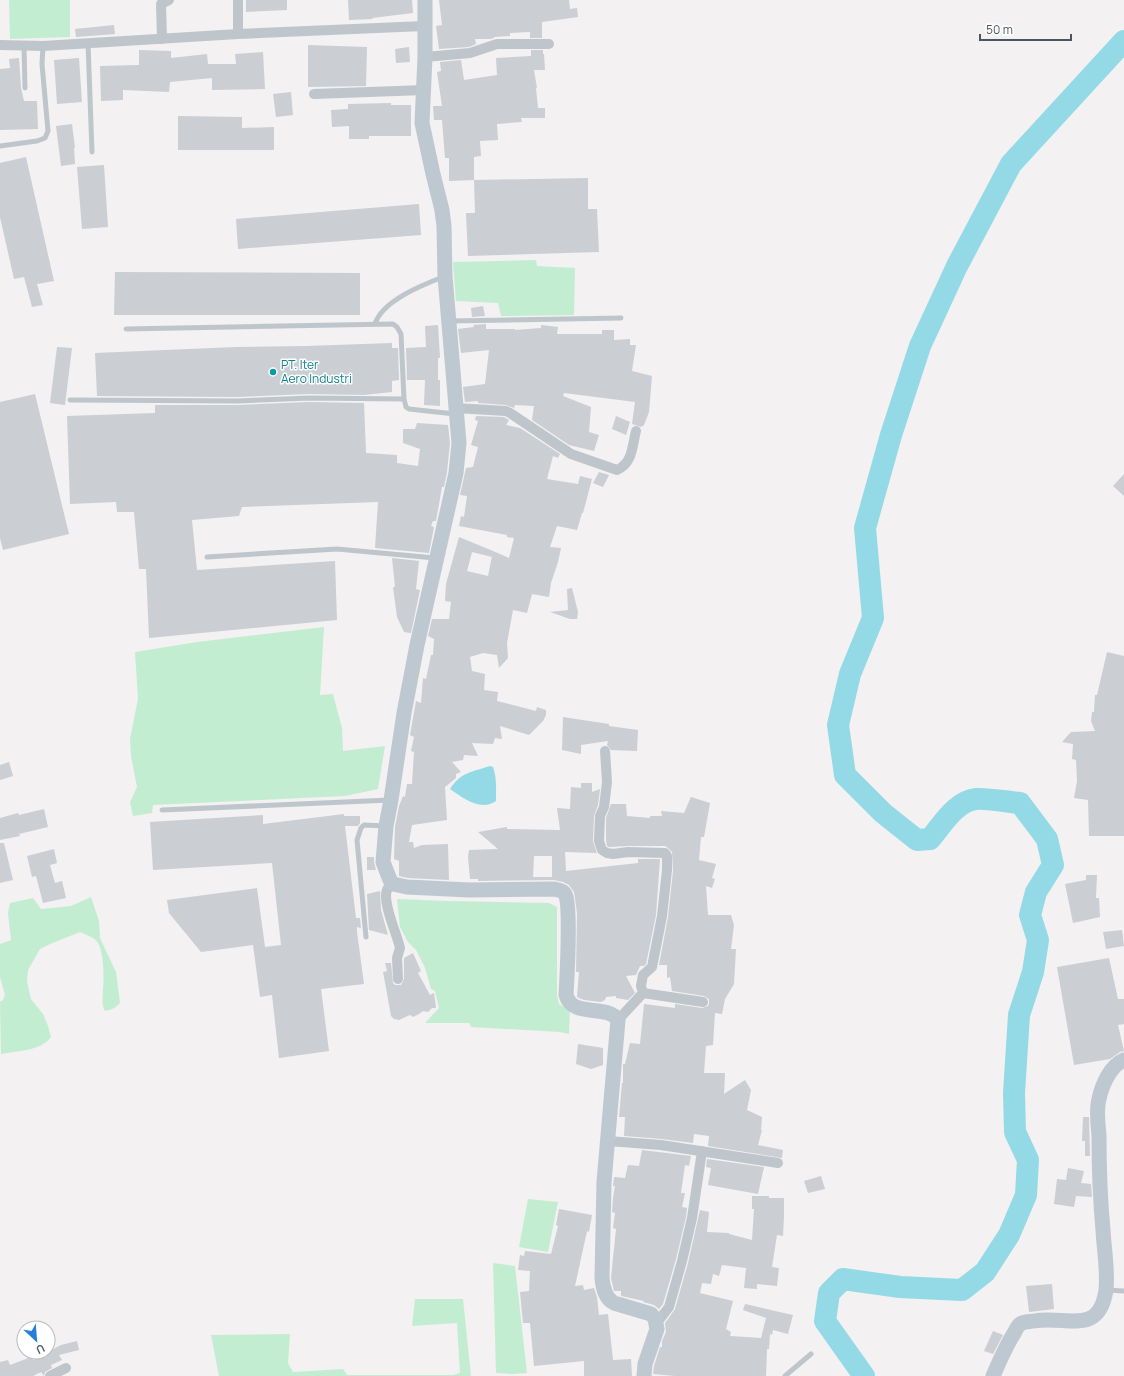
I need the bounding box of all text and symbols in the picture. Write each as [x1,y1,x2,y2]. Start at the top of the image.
scale bar [980,16,1071,42]
text: 50 m [986,21,1013,38]
place label: PT. Iter Aero Industri [281,356,352,387]
marker: PT. Iter Aero Industri [268,367,278,377]
north arrow [16,1320,56,1360]
text: U [34,1341,47,1358]

